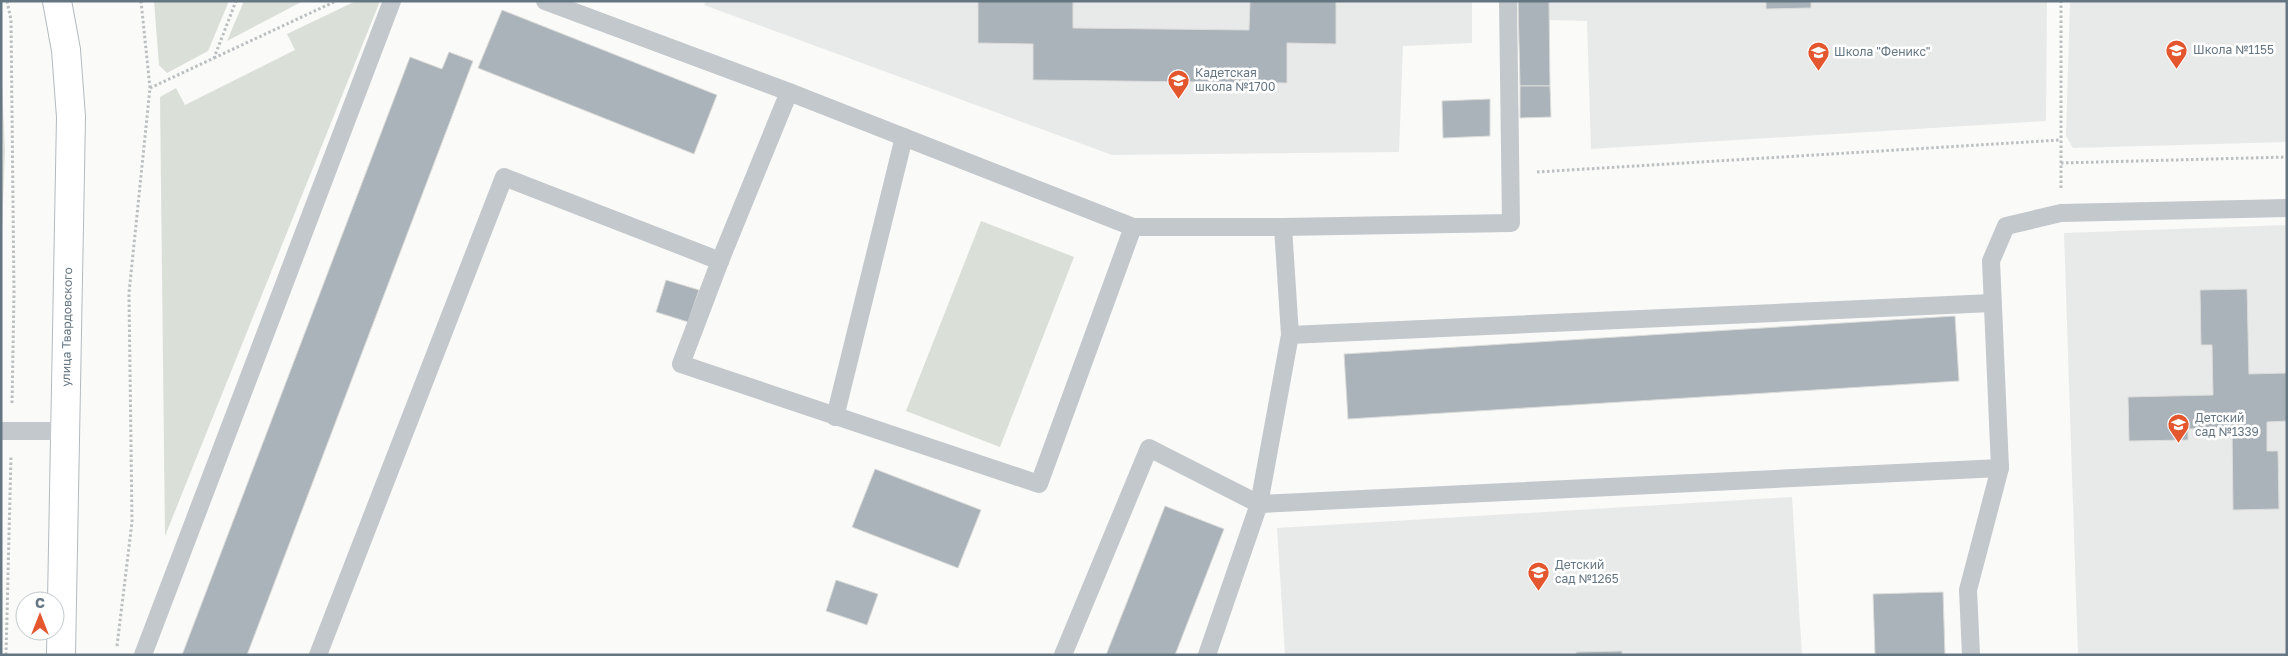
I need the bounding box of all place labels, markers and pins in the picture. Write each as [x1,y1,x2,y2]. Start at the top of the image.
school or university icon: Школа №1155 [2165,38,2189,69]
school or university icon: Школа "Феникс" [1806,40,1830,71]
place label: Школа №1155 [2193,42,2274,57]
place label: Школа "Феникс" [1834,44,1931,59]
place label: Кадетская школа №1700 [1195,65,1275,94]
school or university icon: Кадетская школа №1700 [1167,68,1191,99]
place label: Детский сад №1339 [2195,410,2259,439]
school or university icon: Детский сад №1339 [2167,413,2191,444]
place label: Детский сад №1265 [1555,557,1619,586]
school or university icon: Детский сад №1265 [1527,560,1551,591]

